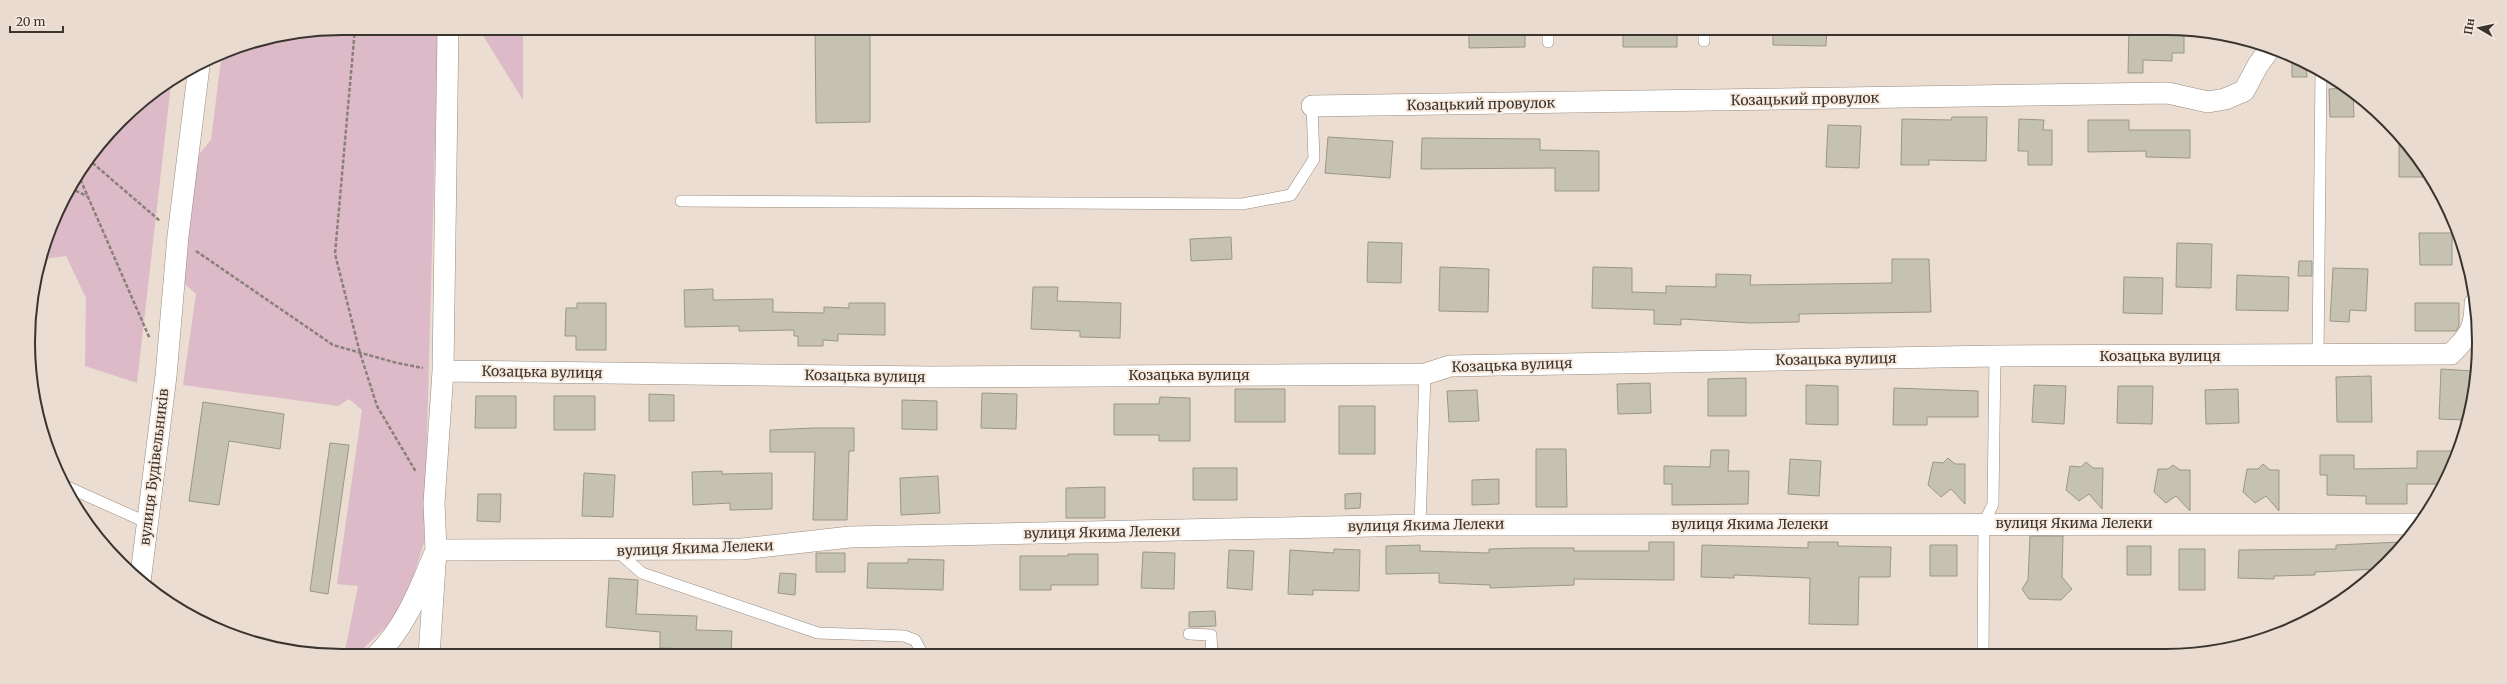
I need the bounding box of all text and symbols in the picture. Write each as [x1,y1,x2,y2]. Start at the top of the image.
scale bar [10,8,63,34]
north arrow [2459,8,2499,48]
text: 20 m [16,14,45,29]
text: Пн [2461,17,2477,36]
street label: Козацький провулок [1731,89,1880,109]
street label: Козацький провулок [1407,94,1556,114]
street label: Козацька вулиця [2099,347,2221,365]
street label: Козацька вулиця [1775,349,1897,369]
street label: Козацька вулиця [1451,354,1573,376]
street label: Козацька вулиця [481,362,603,382]
street label: Козацька вулиця [804,366,926,386]
street label: Козацька вулиця [1128,366,1250,384]
street label: вулиця Будівельників [135,387,173,547]
street label: вулиця Якима Лелеки [1996,514,2153,532]
street label: вулиця Якима Лелеки [1347,515,1505,535]
street label: вулиця Якима Лелеки [1672,515,1829,533]
street label: вулиця Якима Лелеки [1023,522,1181,542]
street label: вулиця Якима Лелеки [616,536,774,560]

